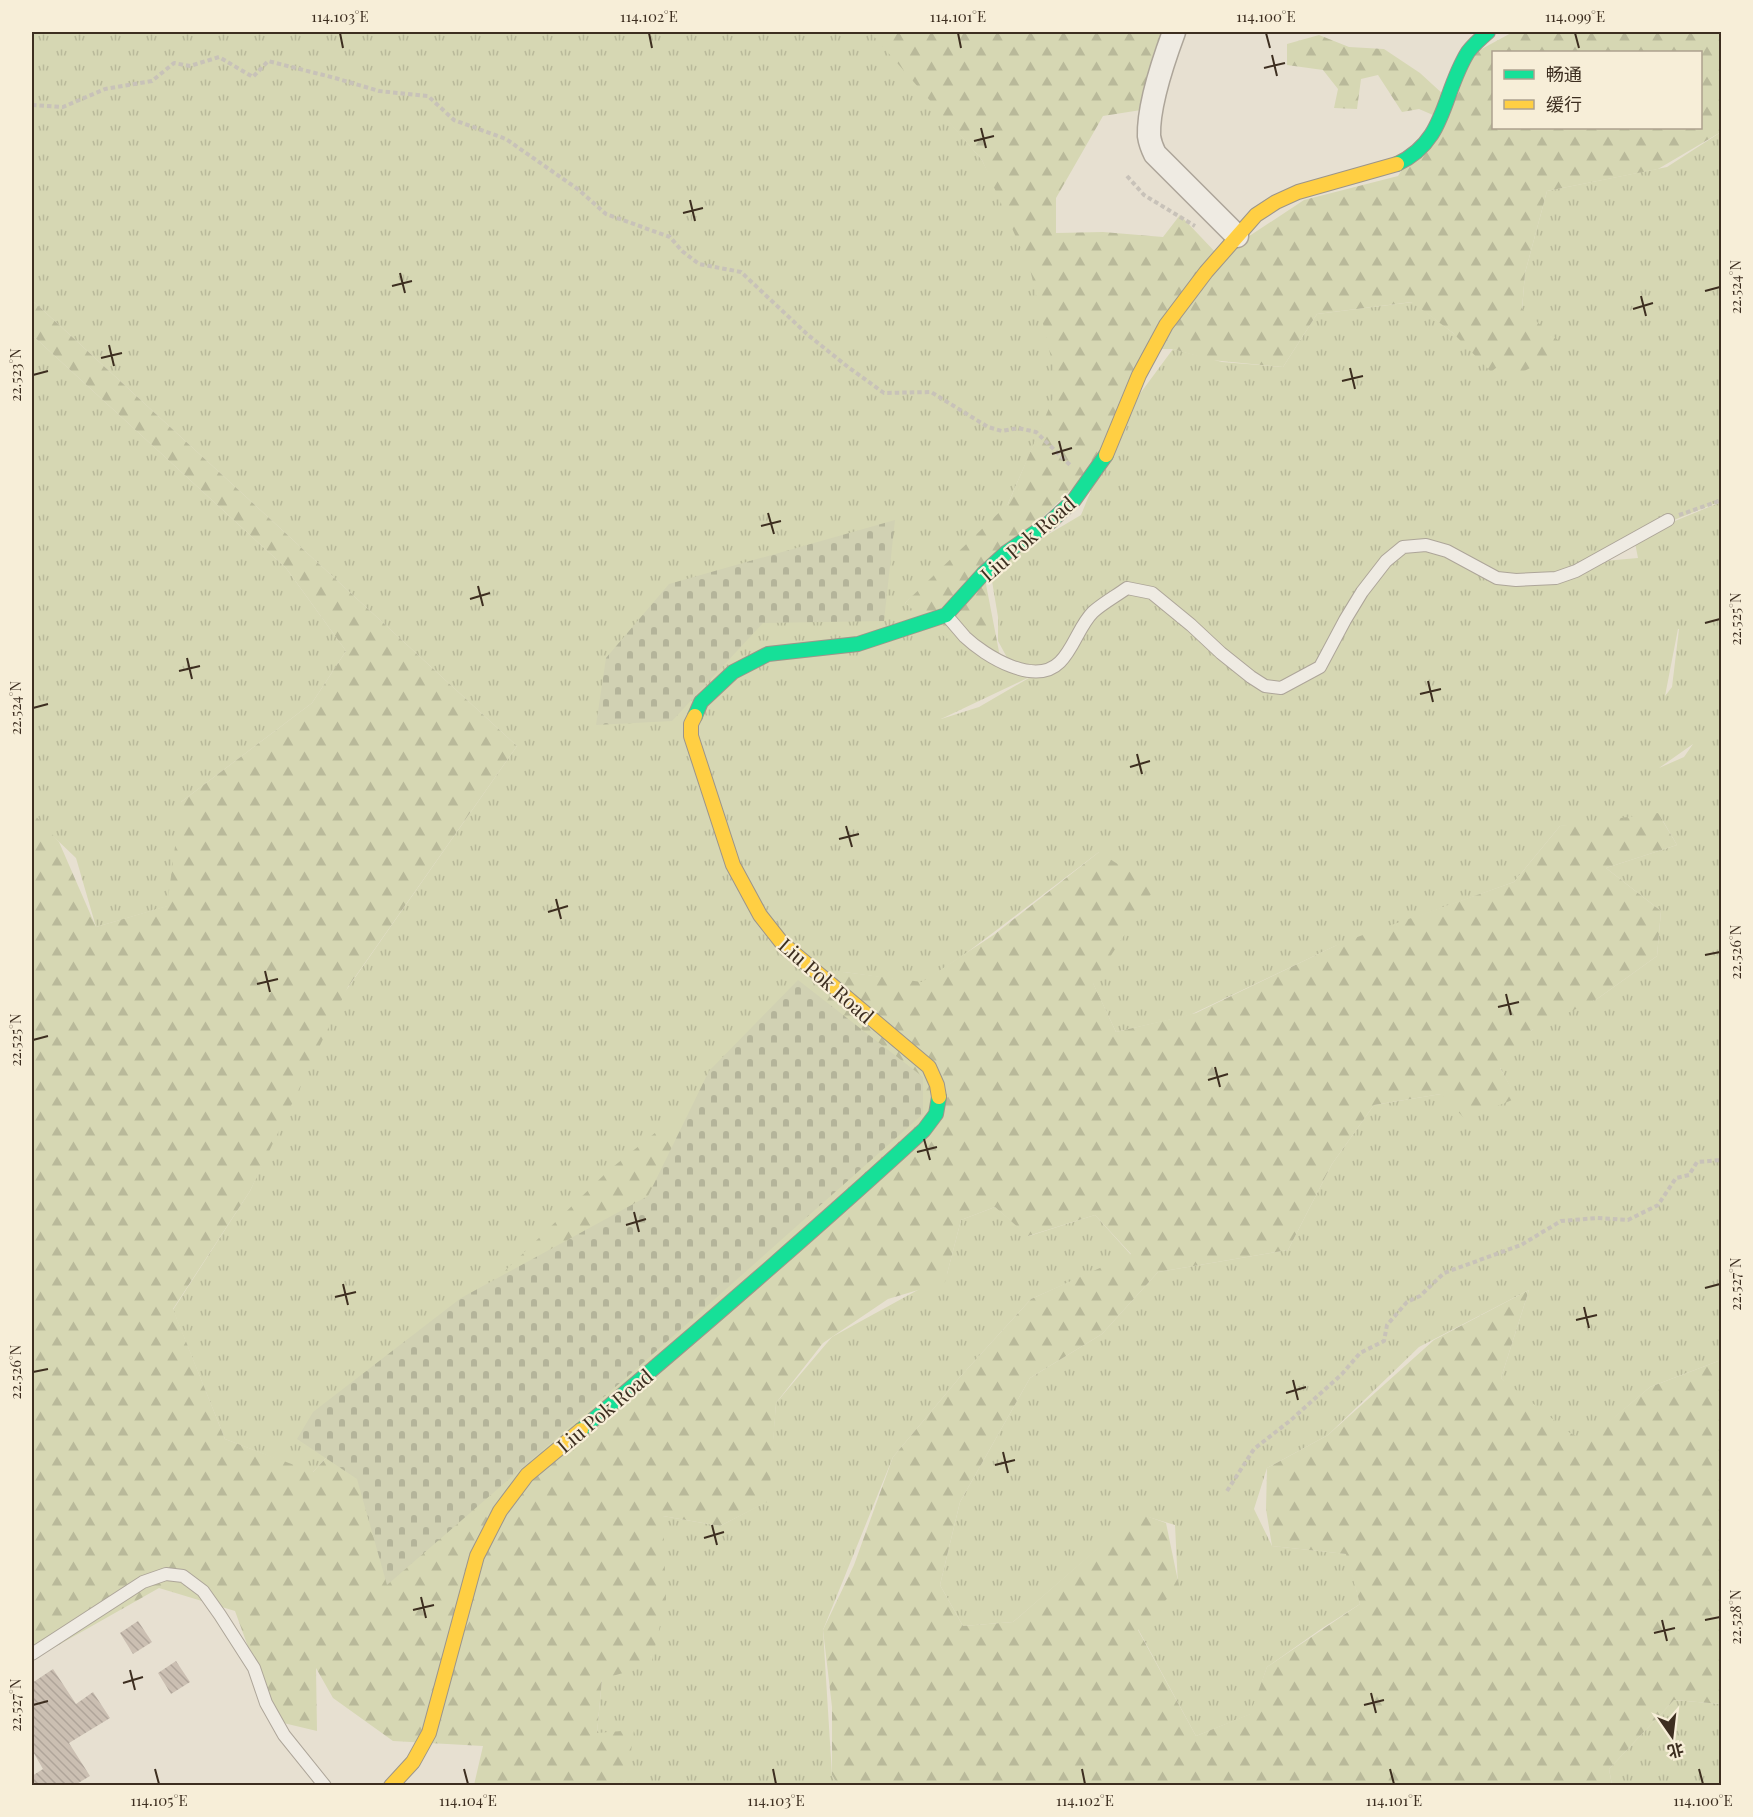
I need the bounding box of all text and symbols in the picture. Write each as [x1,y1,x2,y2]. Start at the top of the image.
text: 114.103°E [311,6,369,26]
text: 114.102°E [620,6,678,26]
text: 114.101°E [930,6,986,26]
text: 114.100°E [1236,6,1296,26]
text: 114.099°E [1545,6,1605,26]
legend [1492,51,1702,129]
text: 畅通 [1546,62,1582,86]
text: 缓行 [1546,92,1582,116]
text: 22.524°N [1725,260,1745,314]
text: 22.523°N [5,348,25,402]
street label: Liu Pok Road [974,489,1081,587]
text: 22.525°N [1725,592,1745,646]
text: 22.524°N [5,681,25,735]
text: 22.526°N [1725,924,1745,979]
street label: Liu Pok Road [774,931,881,1029]
text: 22.525°N [5,1013,25,1067]
text: 22.527°N [1725,1257,1745,1311]
text: 22.526°N [5,1344,25,1399]
street label: Liu Pok Road [550,1362,658,1458]
text: 22.528°N [1725,1589,1745,1644]
text: 22.527°N [5,1678,25,1732]
north arrow [1642,1706,1702,1766]
text: 北 [1665,1739,1686,1763]
text: 114.105°E [130,1790,188,1810]
text: 114.104°E [439,1790,497,1810]
text: 114.103°E [747,1790,805,1810]
text: 114.102°E [1056,1790,1114,1810]
text: 114.101°E [1366,1790,1422,1810]
text: 114.100°E [1673,1790,1733,1810]

